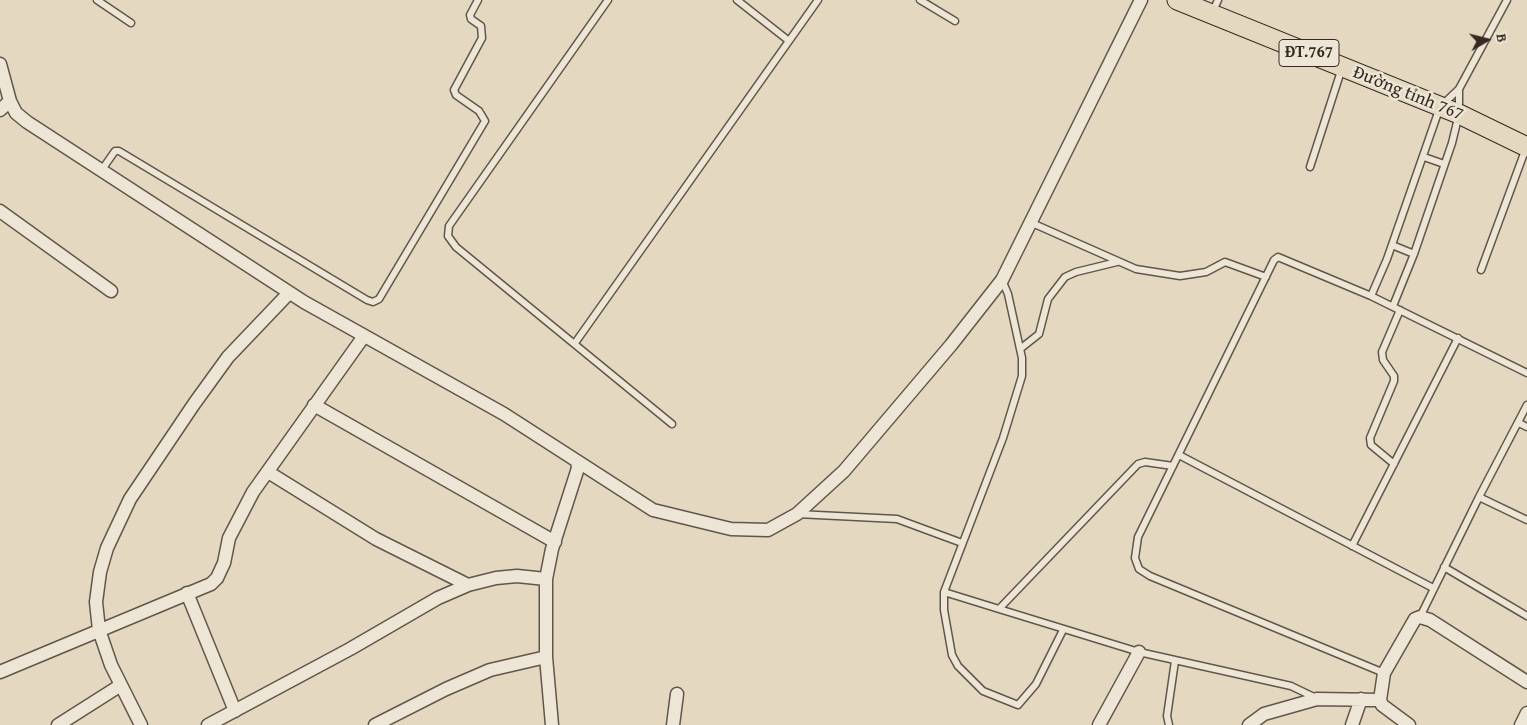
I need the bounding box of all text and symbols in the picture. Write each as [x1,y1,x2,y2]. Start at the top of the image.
north arrow [1462,15,1512,65]
text: B [1491,32,1512,44]
road number: ĐT.767 [1279,40,1339,66]
street label: Đường tỉnh 767 [1350,62,1466,126]

